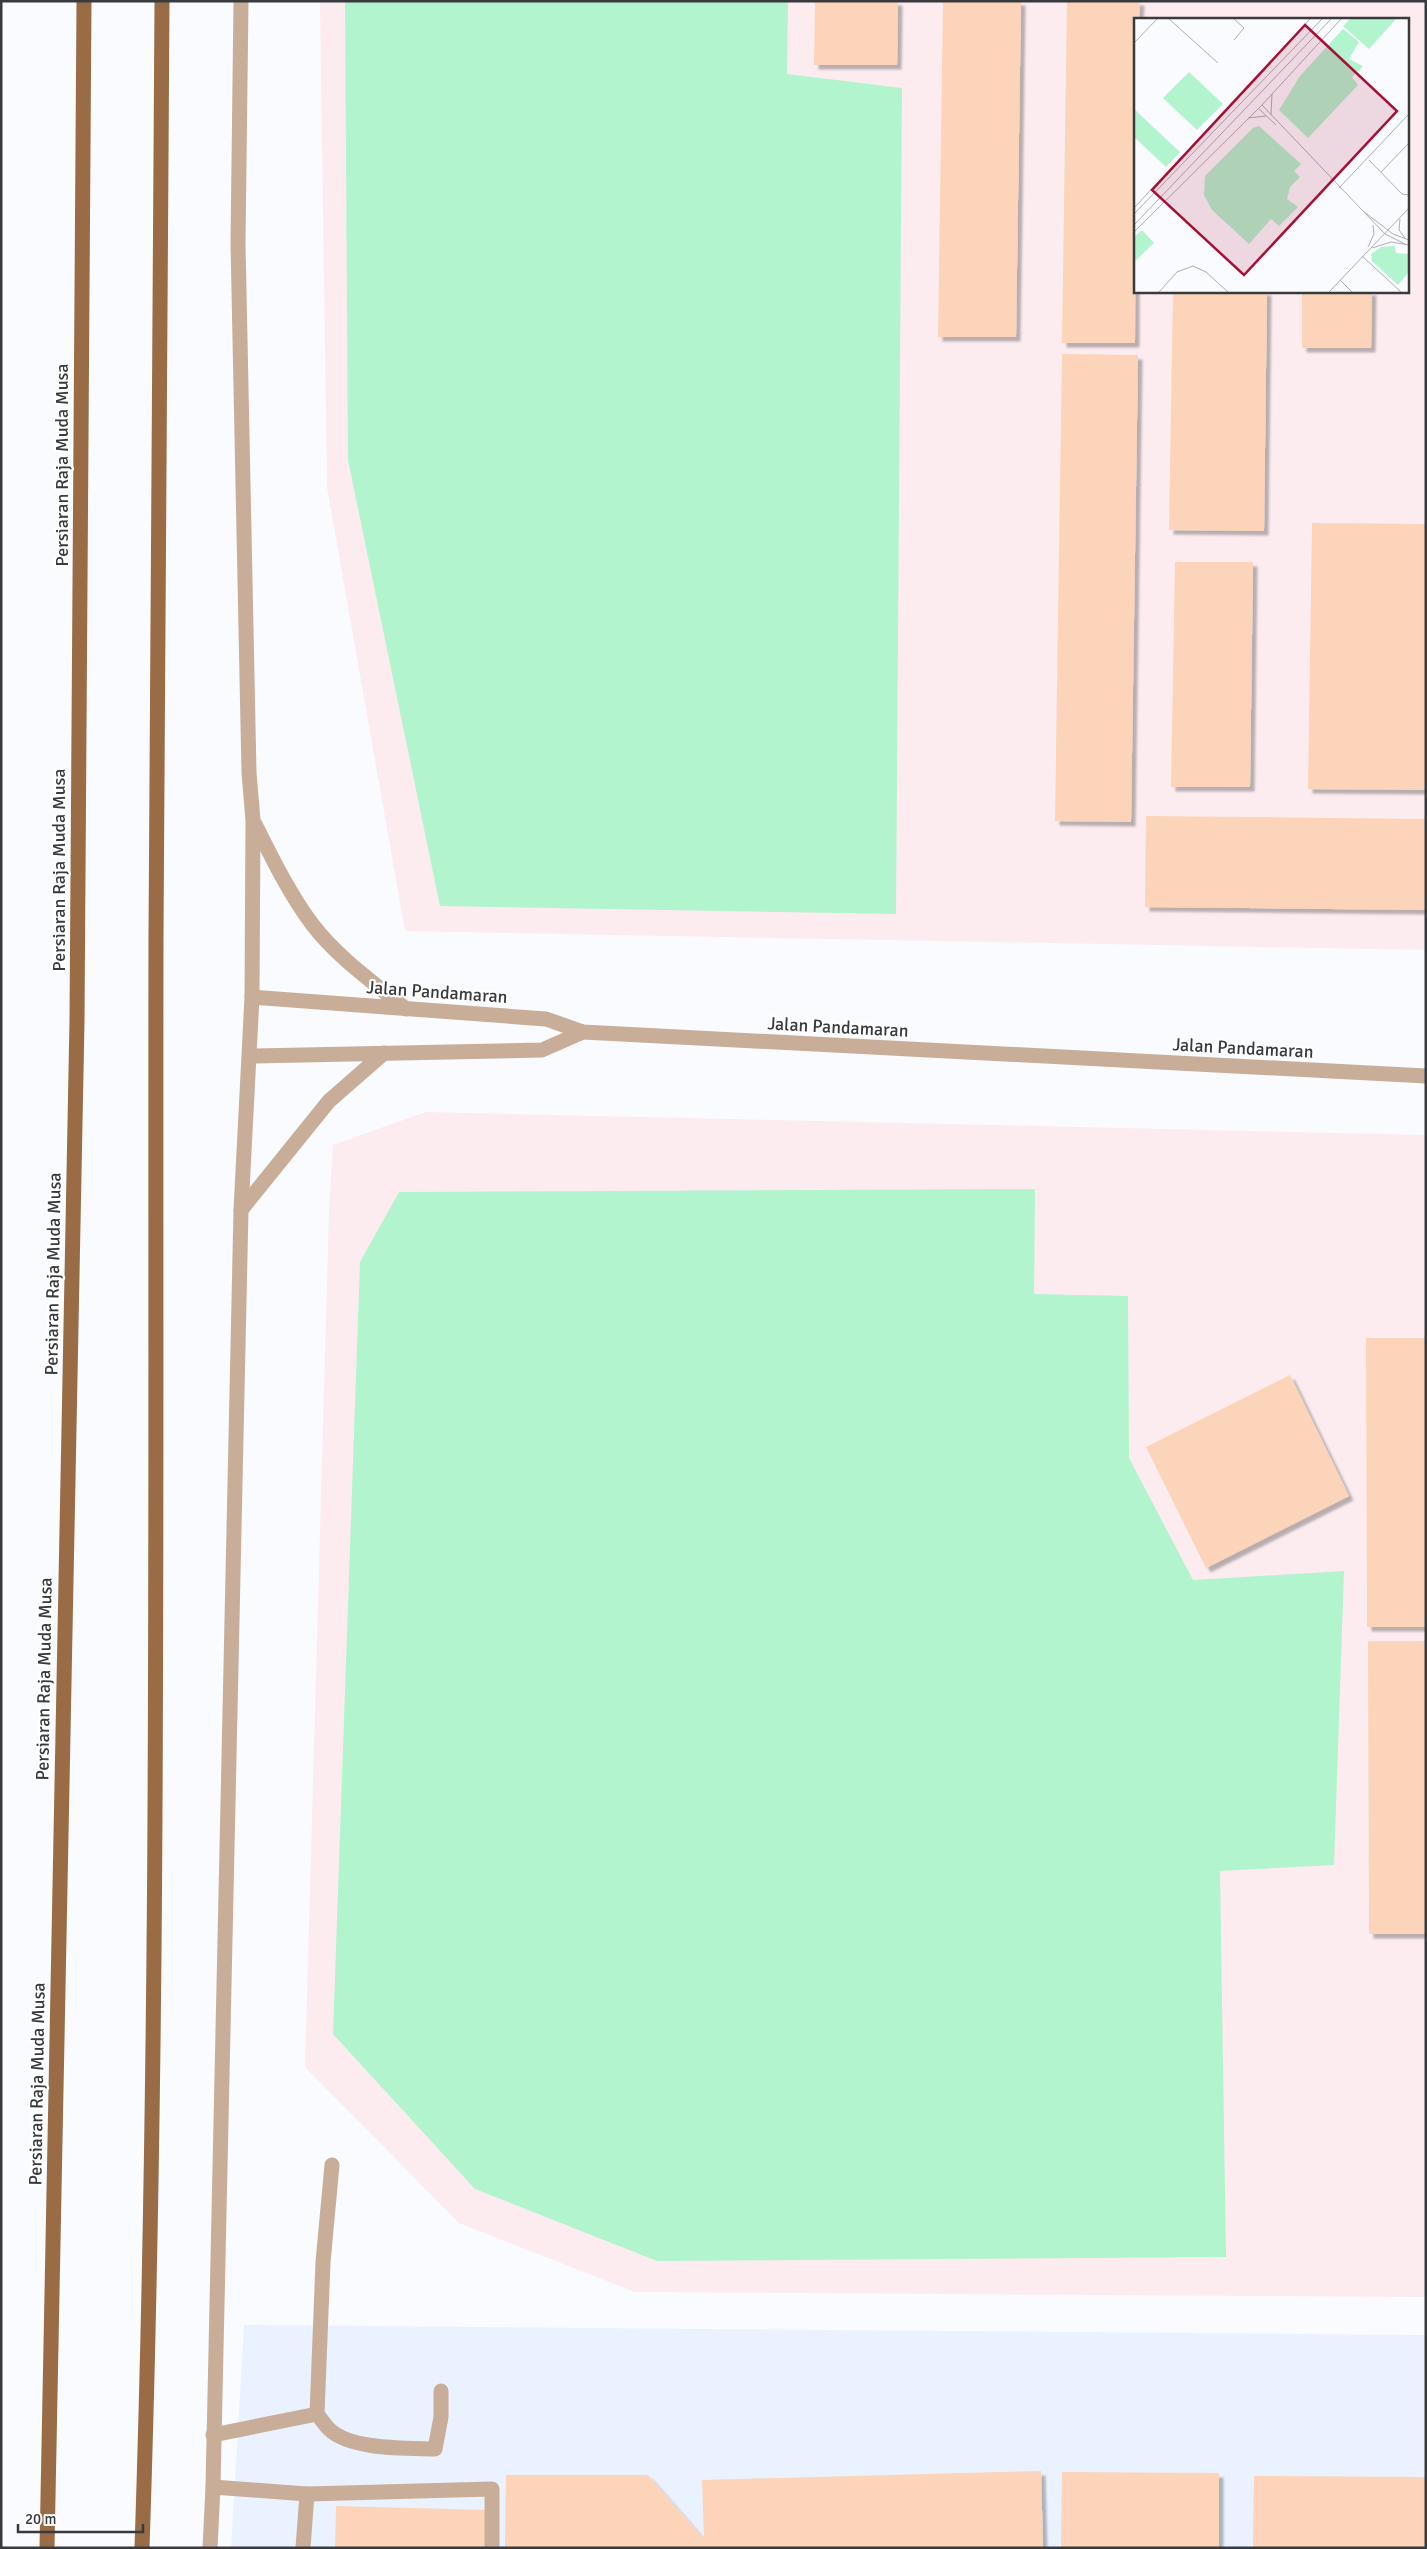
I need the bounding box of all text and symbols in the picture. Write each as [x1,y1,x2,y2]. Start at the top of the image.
inset map [1134,18,1410,292]
street label: Persiaran Raja Muda Musa [51,364,73,566]
street label: Persiaran Raja Muda Musa [48,769,70,971]
street label: Jalan Pandamaran [366,976,508,1008]
street label: Jalan Pandamaran [767,1012,909,1042]
street label: Jalan Pandamaran [1172,1033,1314,1063]
street label: Persiaran Raja Muda Musa [40,1172,66,1376]
street label: Persiaran Raja Muda Musa [31,1577,57,1781]
street label: Persiaran Raja Muda Musa [24,1982,50,2186]
scale bar [18,2502,142,2534]
text: 20 m [25,2510,56,2528]

